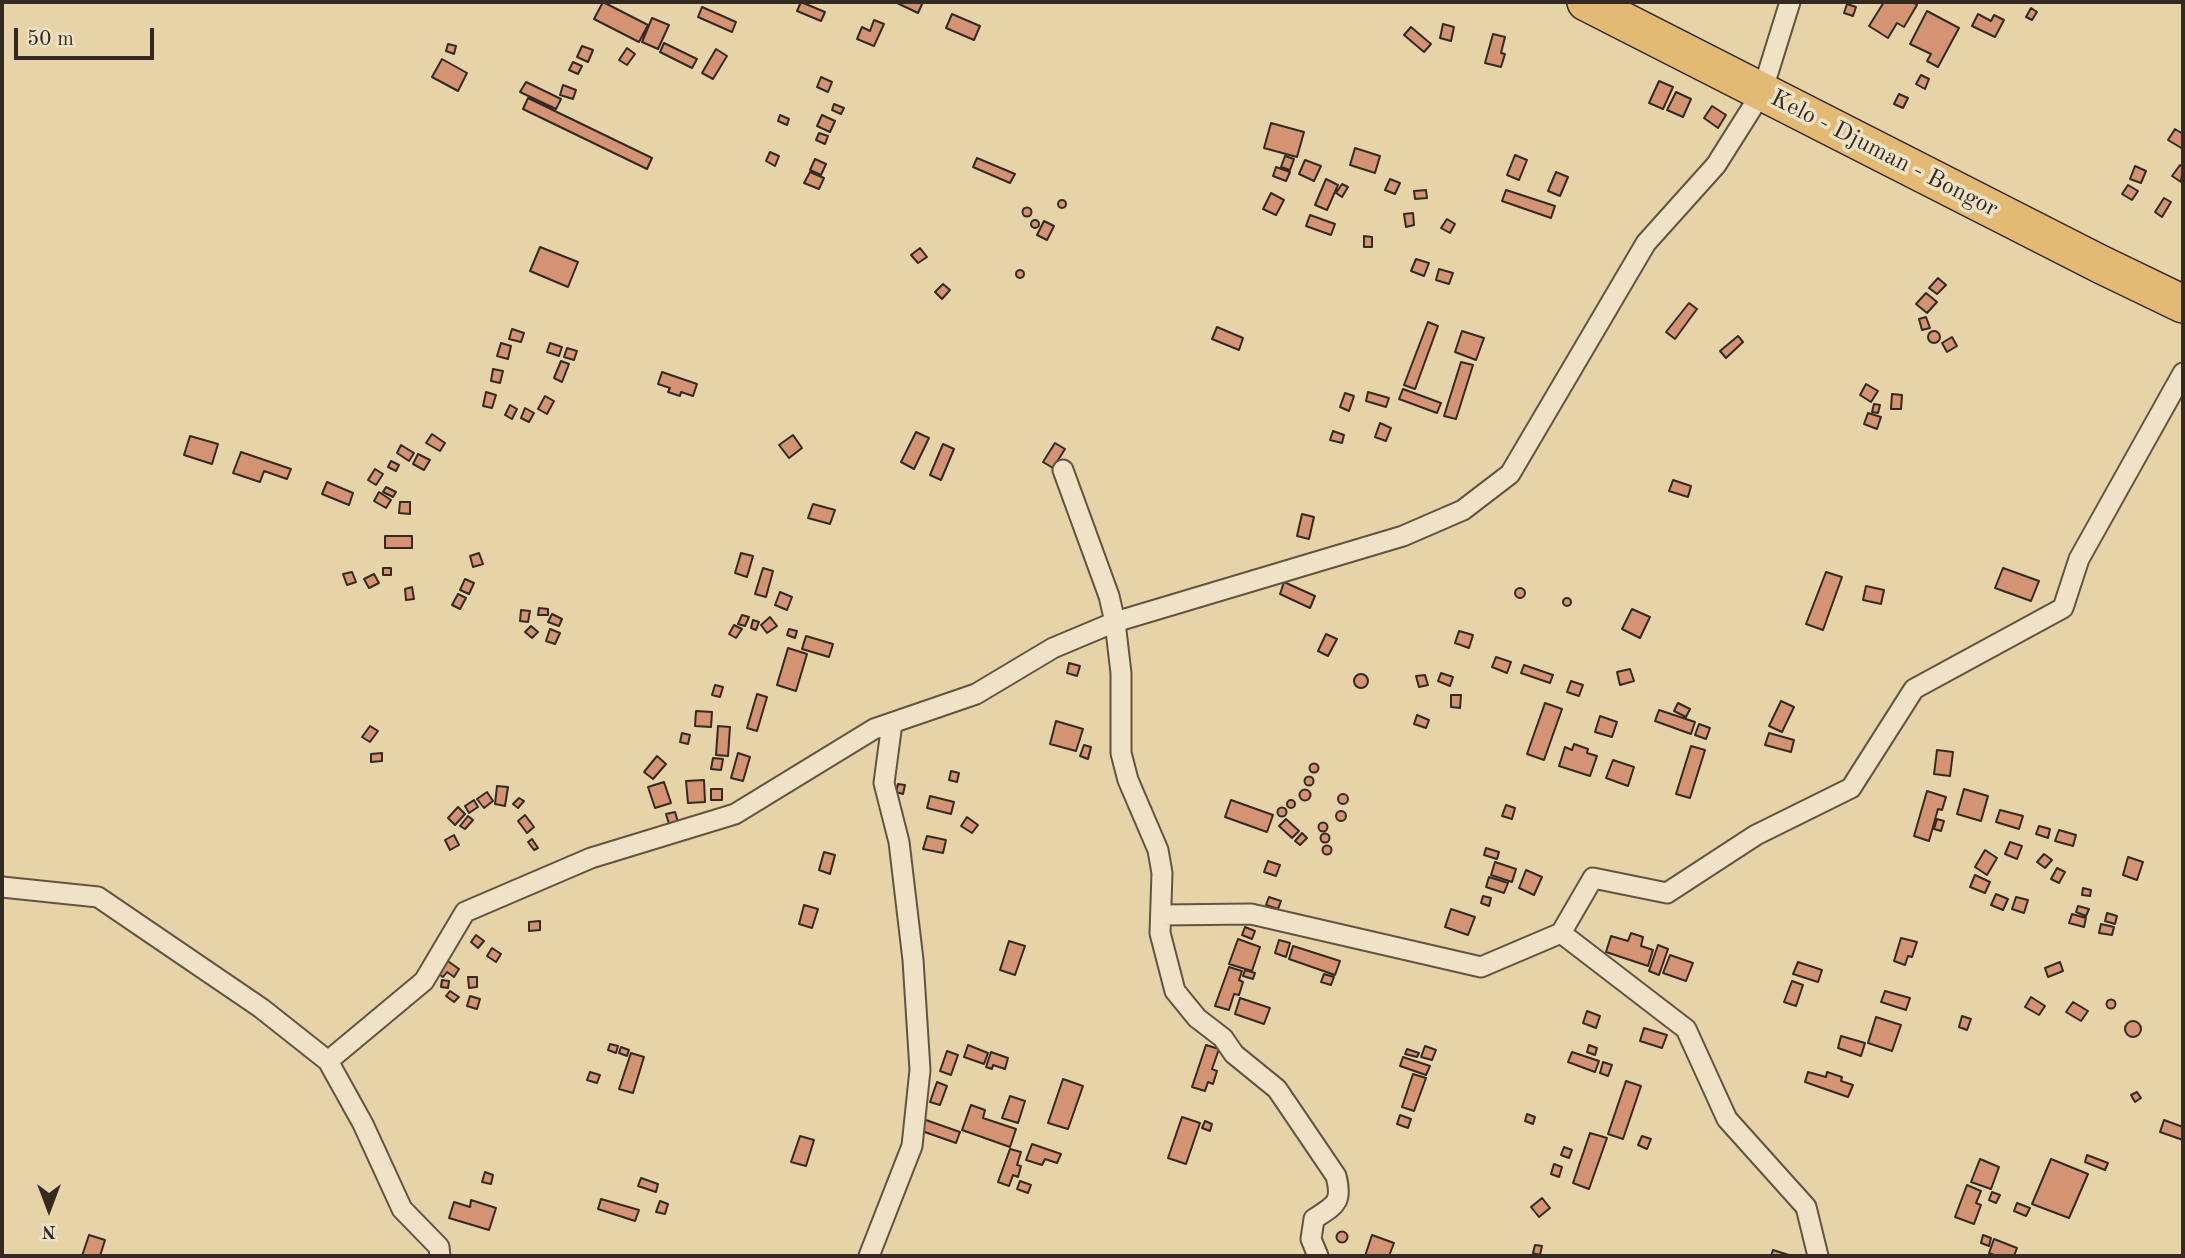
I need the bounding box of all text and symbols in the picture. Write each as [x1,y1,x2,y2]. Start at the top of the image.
scale bar [18,14,158,58]
text: 50 m [27,29,74,50]
street label: Kelo - Djuman - Bongor [1765,84,2003,224]
north arrow [14,1174,84,1244]
text: N [42,1221,56,1240]

